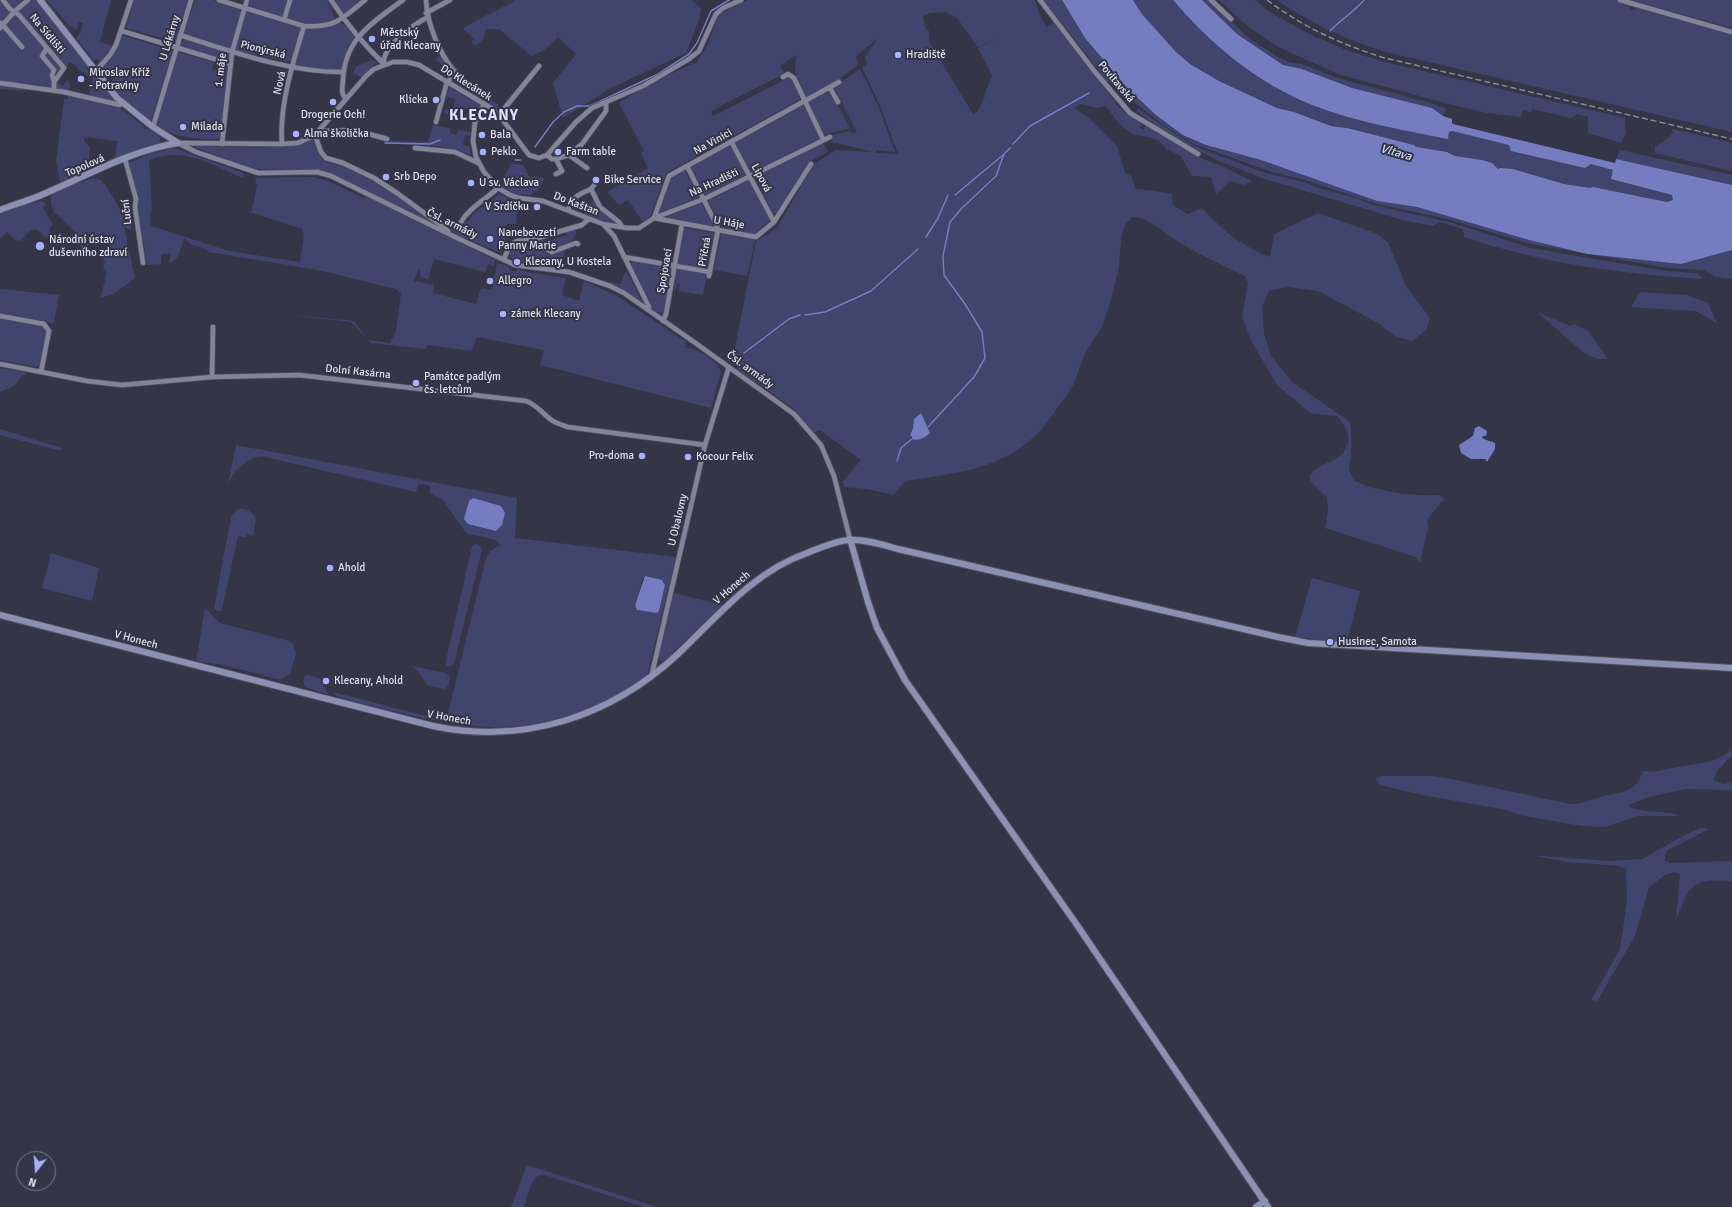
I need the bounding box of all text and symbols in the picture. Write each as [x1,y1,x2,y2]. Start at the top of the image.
street label: Na Sídlišti [26,11,68,57]
street label: U Lékárny [157,14,183,62]
place label: Městský úřad Klecany [380,26,441,52]
marker: Městský úřad Klecany [367,34,377,44]
street label: Pionýrská [239,38,287,62]
place label: Hradiště [906,48,946,62]
marker: Hradiště [893,50,903,60]
street label: 1. máje [212,52,230,88]
street label: Povltavská [1095,59,1137,105]
street label: Do Klecánek [438,62,494,104]
place label: Miroslav Kříž - Potraviny [89,66,150,92]
street label: Nová [271,70,289,96]
marker: Miroslav Kříž - Potraviny [76,74,86,84]
place label: Klícka [399,93,428,107]
marker: Klícka [431,95,441,105]
marker: Drogerie Och! [328,97,338,107]
district label: KLECANY [449,107,519,125]
place label: Drogerie Och! [301,108,365,122]
place label: Milada [191,120,223,134]
marker: Milada [178,122,188,132]
street label: Na Vinici [691,126,735,158]
place label: Alma školička [304,127,369,141]
place label: Bala [490,128,511,142]
marker: Alma školička [291,129,301,139]
marker: Bala [477,130,487,140]
water label: Vltava [1379,142,1413,164]
place label: Peklo [491,145,517,159]
place label: Farm table [566,145,616,159]
marker: Peklo [478,147,488,157]
marker: Farm table [553,147,563,157]
street label: Topolová [64,152,106,180]
street label: Lipová [748,161,774,195]
street label: Na Hradišti [687,166,741,200]
place label: Srb Depo [394,170,437,184]
marker: Srb Depo [381,172,391,182]
place label: Bike Service [604,173,661,187]
marker: Bike Service [591,175,601,185]
place label: U sv. Václava [479,176,539,190]
marker: U sv. Václava [466,178,476,188]
street label: Do Kaštan [551,189,601,219]
street label: Luční [119,199,135,225]
place label: V Srdíčku [485,200,529,214]
marker: V Srdíčku [532,202,542,212]
street label: Čsl. armády [424,206,480,242]
street label: U Háje [712,214,746,232]
place label: Nanebevzetí Panny Marie [498,226,556,252]
place label: Národní ústav duševního zdraví [49,233,127,259]
marker: Nanebevzetí Panny Marie [485,234,495,244]
street label: Příčná [696,236,714,268]
marker: Národní ústav duševního zdraví [34,240,46,252]
street label: Spojovací [655,248,675,294]
place label: Klecany, U Kostela [525,255,611,269]
marker: Klecany, U Kostela [512,257,522,267]
place label: Allegro [498,274,532,288]
marker: Allegro [485,276,495,286]
place label: zámek Klecany [511,307,581,321]
marker: zámek Klecany [498,309,508,319]
street label: Čsl. armády [724,349,776,391]
street label: Dolní Kasárna [325,362,391,382]
place label: Památce padlým čs. letcům [424,370,501,396]
marker: Památce padlým čs. letcům [411,378,421,388]
place label: Pro-doma [589,449,634,463]
place label: Kocour Felix [696,450,753,464]
marker: Pro-doma [637,451,647,461]
marker: Kocour Felix [683,452,693,462]
street label: U Obalovny [666,493,690,547]
place label: Ahold [338,561,365,575]
marker: Ahold [325,563,335,573]
street label: V Honech [711,568,753,608]
street label: V Honech [113,628,159,652]
place label: Husinec, Samota [1338,635,1417,649]
marker: Husinec, Samota [1325,637,1335,647]
place label: Klecany, Ahold [334,674,403,688]
marker: Klecany, Ahold [321,676,331,686]
street label: V Honech [426,708,472,728]
north arrow [16,1151,56,1191]
text: N [27,1175,38,1189]

